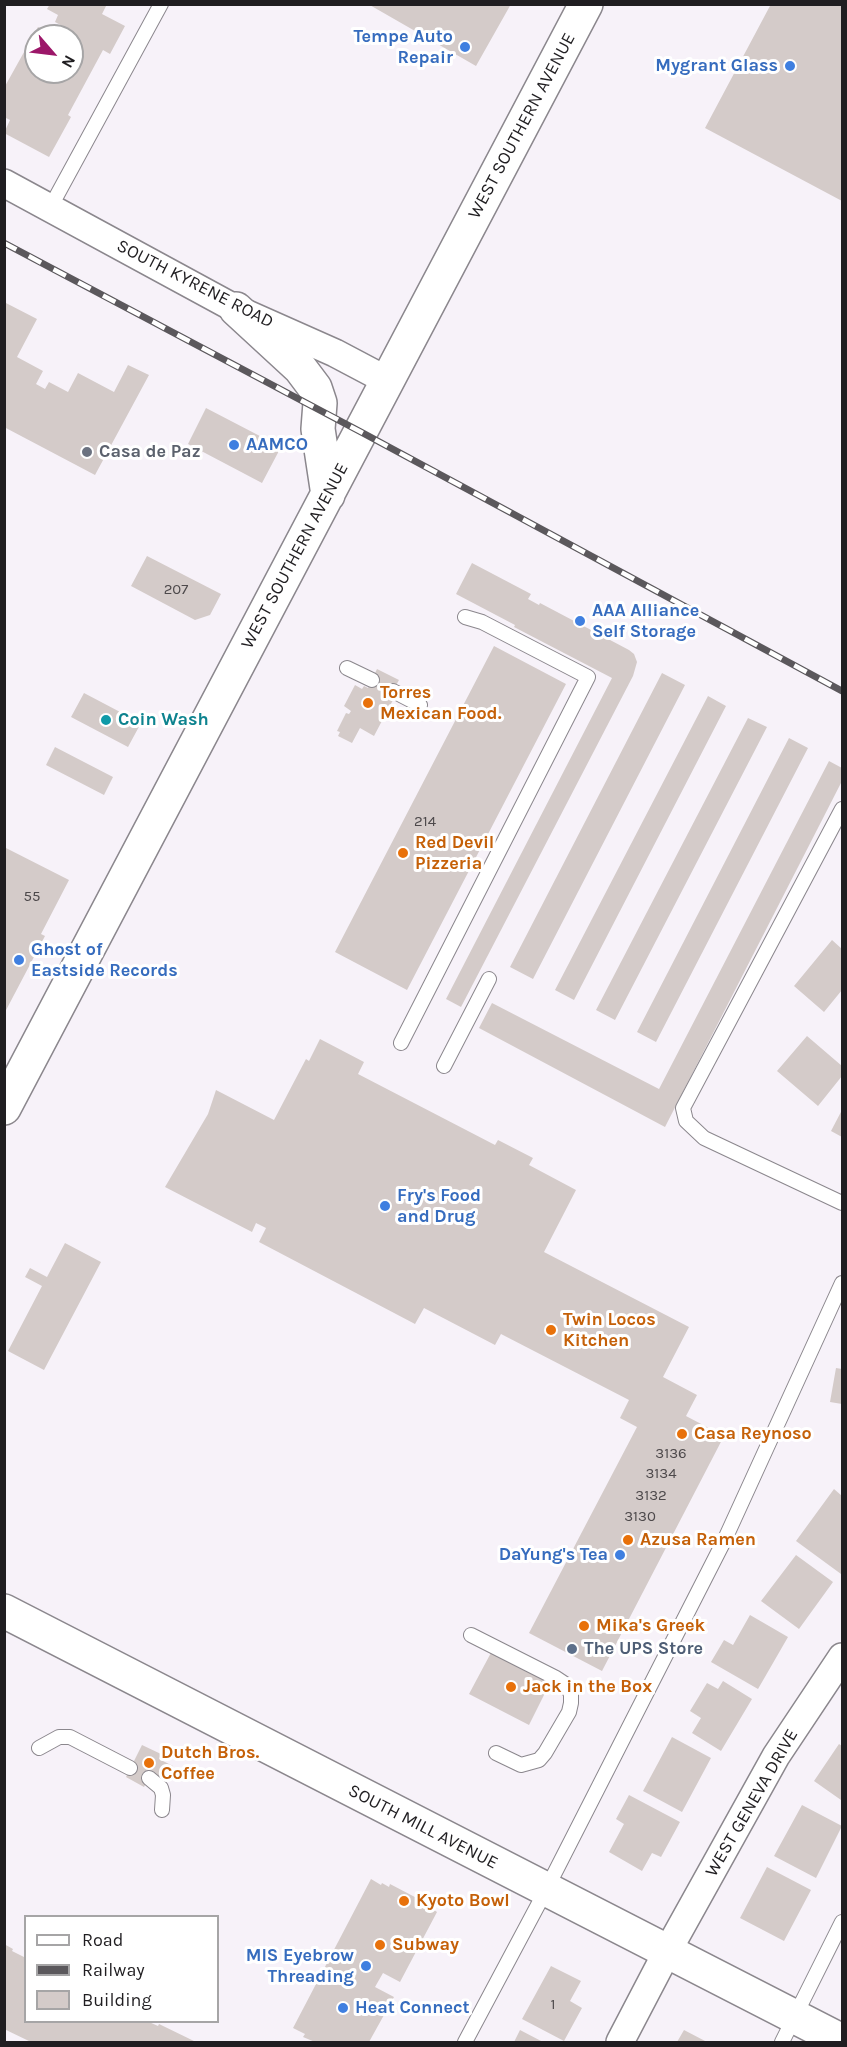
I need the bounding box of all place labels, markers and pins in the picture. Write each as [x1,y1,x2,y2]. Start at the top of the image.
place label: Tempe Auto Repair [353,26,453,68]
marker: Tempe Auto Repair [458,40,472,54]
place label: Mygrant Glass [655,55,778,77]
marker: Mygrant Glass [783,59,797,73]
place label: AAMCO [246,434,308,456]
marker: AAMCO [227,438,241,452]
place label: Casa de Paz [99,441,201,463]
marker: Casa de Paz [80,445,94,459]
place label: AAA Alliance Self Storage [592,600,699,642]
marker: AAA Alliance Self Storage [573,614,587,628]
place label: Torres Mexican Food. [380,682,502,724]
marker: Torres Mexican Food. [361,696,375,710]
place label: Coin Wash [118,709,209,731]
marker: Coin Wash [99,713,113,727]
place label: Red Devil Pizzeria [415,832,494,874]
marker: Red Devil Pizzeria [396,846,410,860]
place label: Ghost of Eastside Records [31,939,178,982]
marker: Ghost of Eastside Records [12,953,26,967]
place label: Fry's Food and Drug [397,1185,481,1228]
marker: Fry's Food and Drug [378,1199,392,1213]
place label: Twin Locos Kitchen [563,1309,656,1352]
marker: Twin Locos Kitchen [544,1323,558,1337]
place label: Casa Reynoso [694,1423,812,1445]
marker: Casa Reynoso [675,1427,689,1441]
place label: Azusa Ramen [640,1529,756,1551]
marker: Azusa Ramen [621,1533,635,1547]
place label: DaYung's Tea [499,1544,608,1566]
marker: DaYung's Tea [613,1548,627,1562]
place label: Mika's Greek [596,1615,705,1637]
marker: Mika's Greek [577,1619,591,1633]
place label: The UPS Store [584,1638,703,1660]
marker: The UPS Store [565,1642,579,1656]
place label: Jack in the Box [523,1676,652,1698]
marker: Jack in the Box [504,1680,518,1694]
place label: Dutch Bros. Coffee [161,1742,259,1784]
marker: Dutch Bros. Coffee [142,1756,156,1770]
place label: Kyoto Bowl [416,1890,510,1912]
marker: Kyoto Bowl [397,1894,411,1908]
place label: Subway [392,1934,459,1956]
marker: Subway [373,1938,387,1952]
place label: MIS Eyebrow Threading [246,1945,354,1988]
marker: MIS Eyebrow Threading [359,1959,373,1973]
place label: Heat Connect [355,1997,470,2019]
marker: Heat Connect [336,2001,350,2015]

